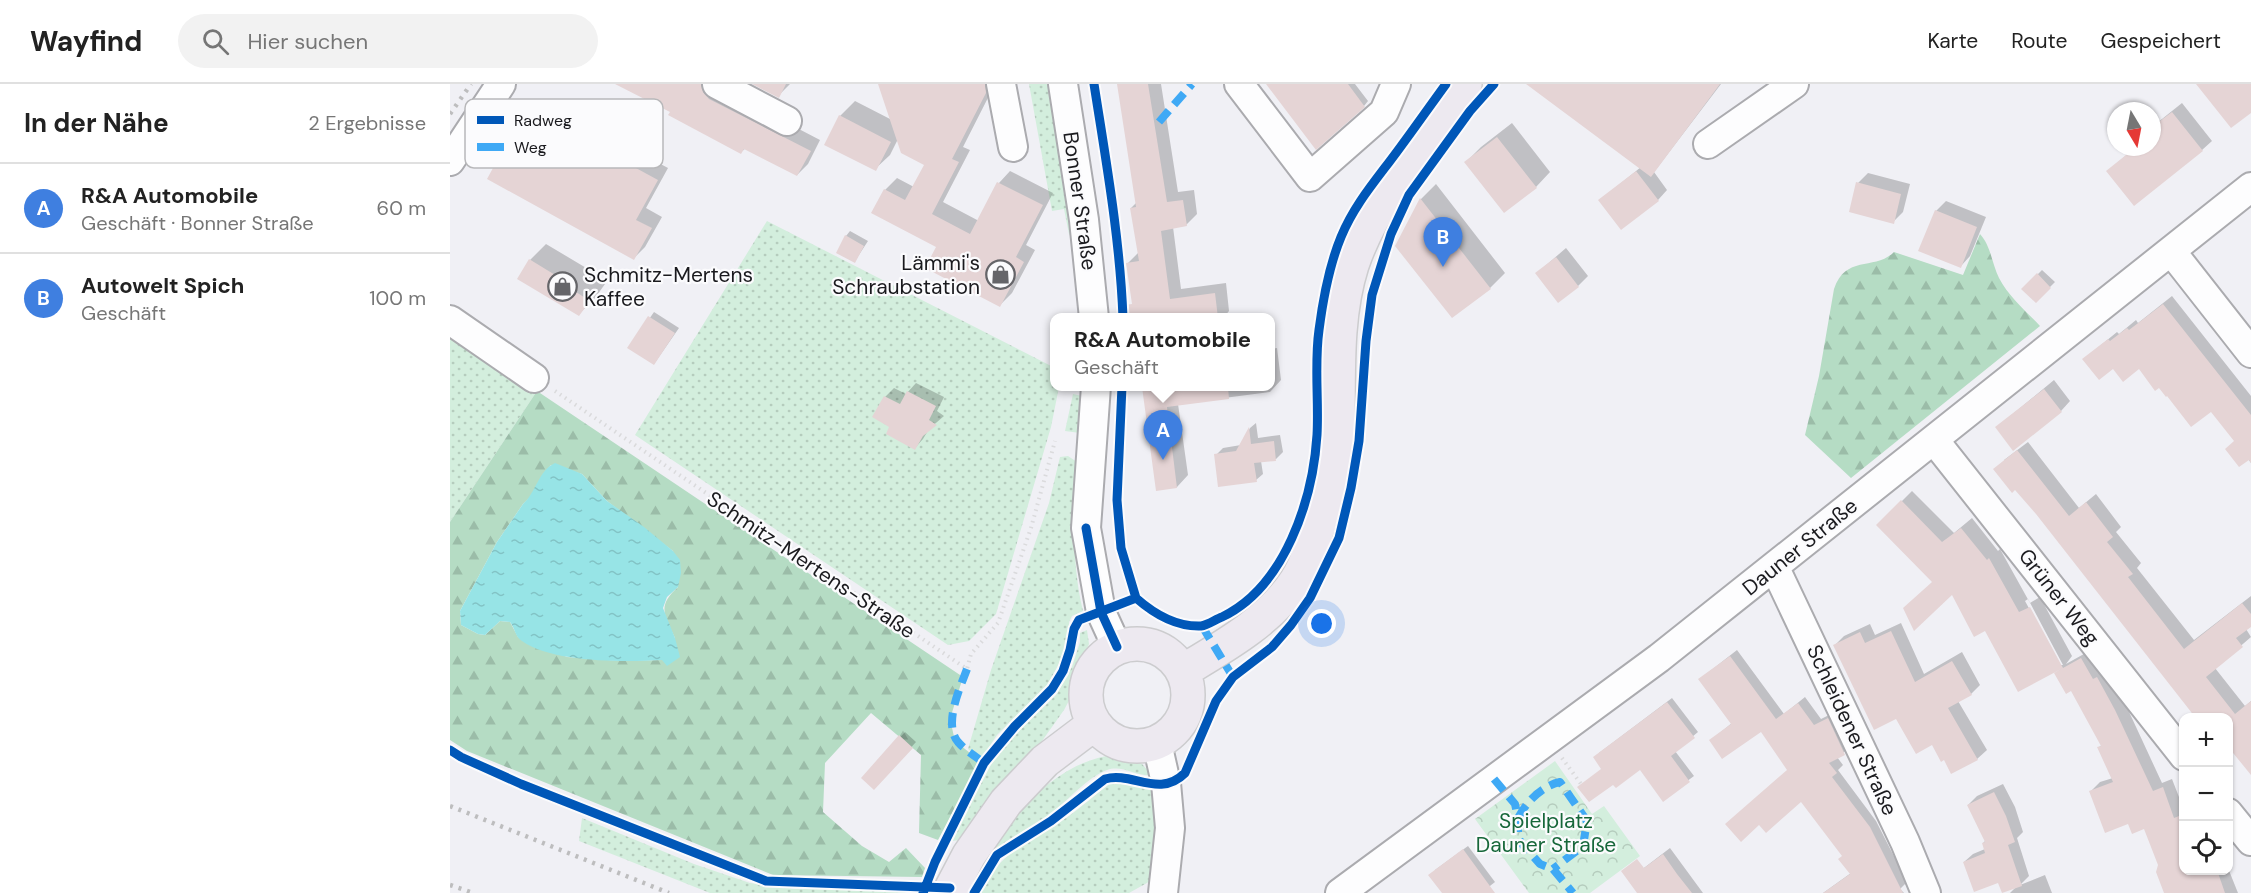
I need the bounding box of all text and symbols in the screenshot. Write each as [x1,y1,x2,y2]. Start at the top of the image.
search box [178,14,598,68]
text: Wayfind [30,23,142,60]
icon: search [199,25,232,58]
text: Hier suchen [247,27,368,56]
text: Karte [1927,27,1978,55]
text: Route [2011,27,2067,55]
text: Gespeichert [2100,27,2221,55]
legend [465,99,663,168]
north arrow [2107,102,2161,156]
text: In der Nähe [24,106,169,140]
text: 2 Ergebnisse [308,110,426,136]
text: Radweg [514,110,572,131]
street label: Bonner Straße [1056,130,1104,272]
text: Weg [514,137,547,158]
text: R&A Automobile [81,181,258,210]
text: A [36,195,51,221]
text: 60 m [377,195,426,221]
text: Geschäft · Bonner Straße [81,210,314,236]
pin: B [1424,218,1462,267]
place label: Lämmi's Schraubstation [832,249,980,301]
shop icon: Lämmi's Schraubstation [985,259,1017,291]
place label: Schmitz-Mertens Kaffee [584,261,753,313]
text: Autowelt Spich [81,271,244,300]
shop icon: Schmitz-Mertens Kaffee [547,271,579,303]
text: B [37,285,50,311]
text: 100 m [369,285,426,311]
text: Geschäft [81,300,166,326]
popup [1050,313,1275,391]
text: R&A Automobile [1074,325,1251,354]
text: Geschäft [1074,354,1159,380]
pin: A [1144,410,1182,460]
street label: Schmitz-Mertens-Straße [701,485,921,645]
street label: Dauner Straße [1737,492,1863,602]
street label: Grüner Weg [2012,543,2106,652]
your location [1307,609,1336,638]
street label: Schleidener Straße [1800,640,1904,820]
map controls [2179,713,2233,875]
button: + [2179,713,2233,767]
button: − [2179,767,2233,821]
park label: Spielplatz Dauner Straße [1476,807,1616,859]
button: locate [2179,821,2233,875]

